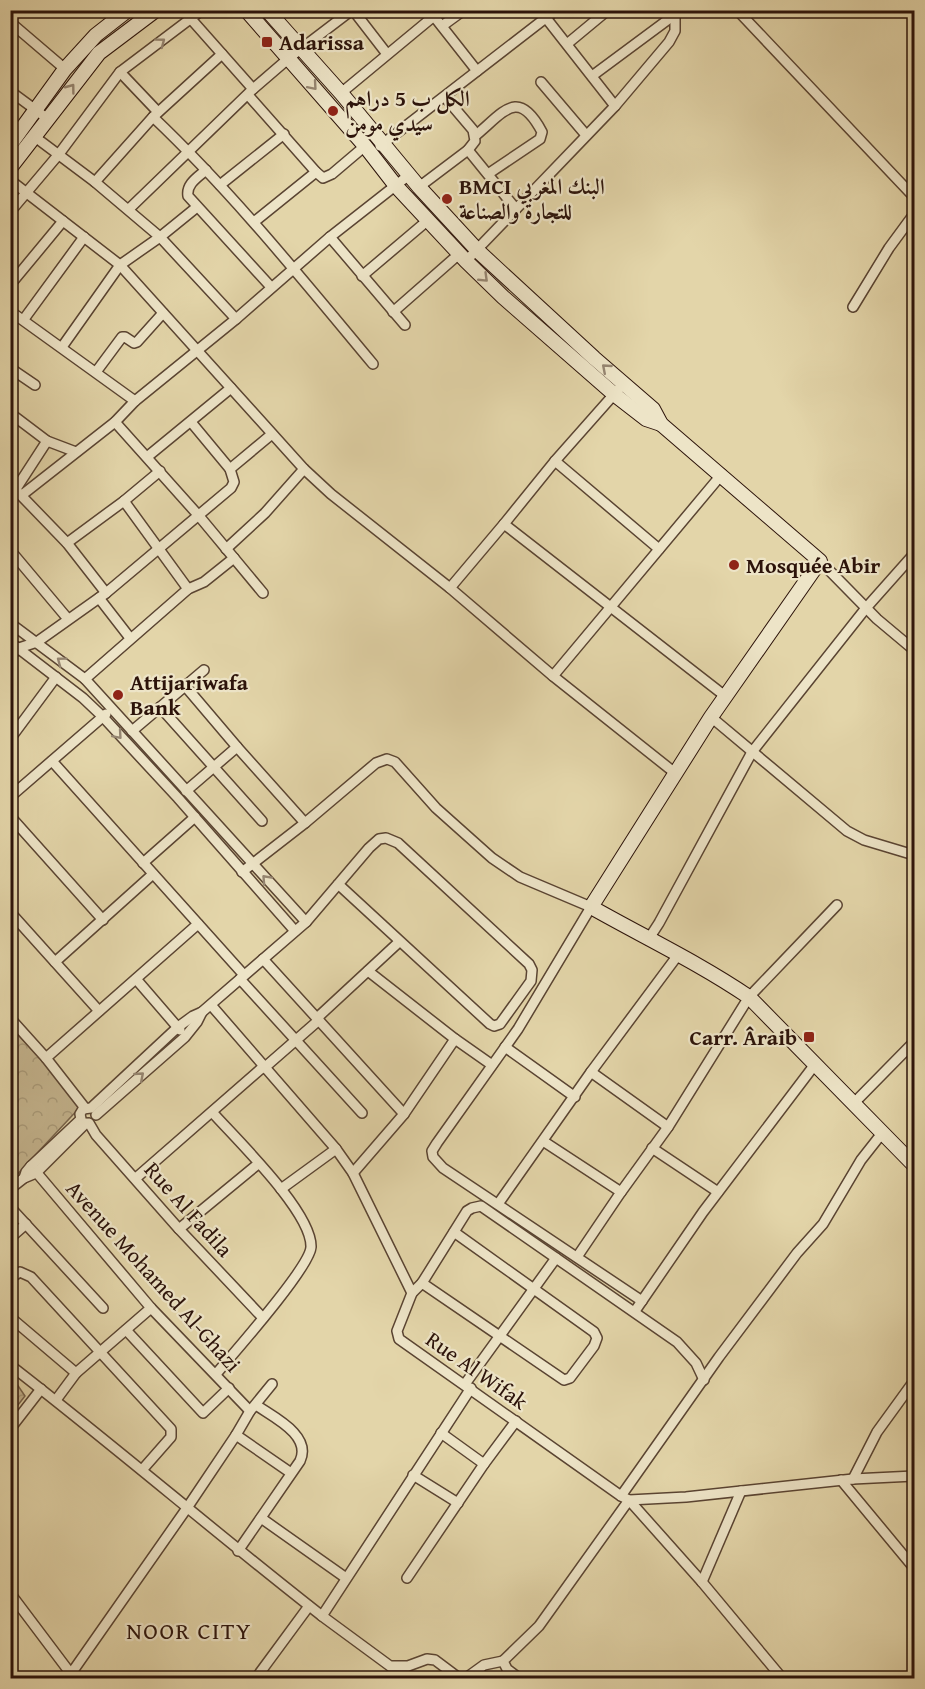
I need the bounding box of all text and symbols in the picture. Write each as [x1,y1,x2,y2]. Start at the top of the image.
place label: Adarissa [279,26,365,58]
marker: Adarissa [260,35,274,49]
one-way arrow [155,38,166,49]
one-way arrow [305,79,316,90]
place label: الكل ب 5 دراهم سيدي مومن [345,82,470,142]
one-way arrow [64,83,75,94]
marker: الكل ب 5 دراهم سيدي مومن [326,104,340,118]
place label: BMCI البنك المغربي للتجارة والصناعة [459,170,605,227]
marker: BMCI البنك المغربي للتجارة والصناعة [440,192,454,206]
one-way arrow [476,271,487,282]
one-way arrow [602,364,613,375]
place label: Mosquée Abir [746,549,880,581]
marker: Mosquée Abir [727,558,741,572]
one-way arrow [57,657,68,668]
place label: Attijariwafa Bank [130,666,249,723]
marker: Attijariwafa Bank [111,688,125,702]
one-way arrow [111,728,122,739]
one-way arrow [262,875,273,886]
place label: Carr. Âraib [690,1021,797,1053]
marker: Carr. Âraib [802,1030,816,1044]
one-way arrow [133,1072,144,1083]
street label: Rue Al Fadila [137,1154,241,1264]
street label: Avenue Mohamed Al-Ghazi [59,1173,249,1379]
street label: Rue Al Wifak [420,1323,535,1417]
district label: NOOR CITY [126,1613,252,1648]

